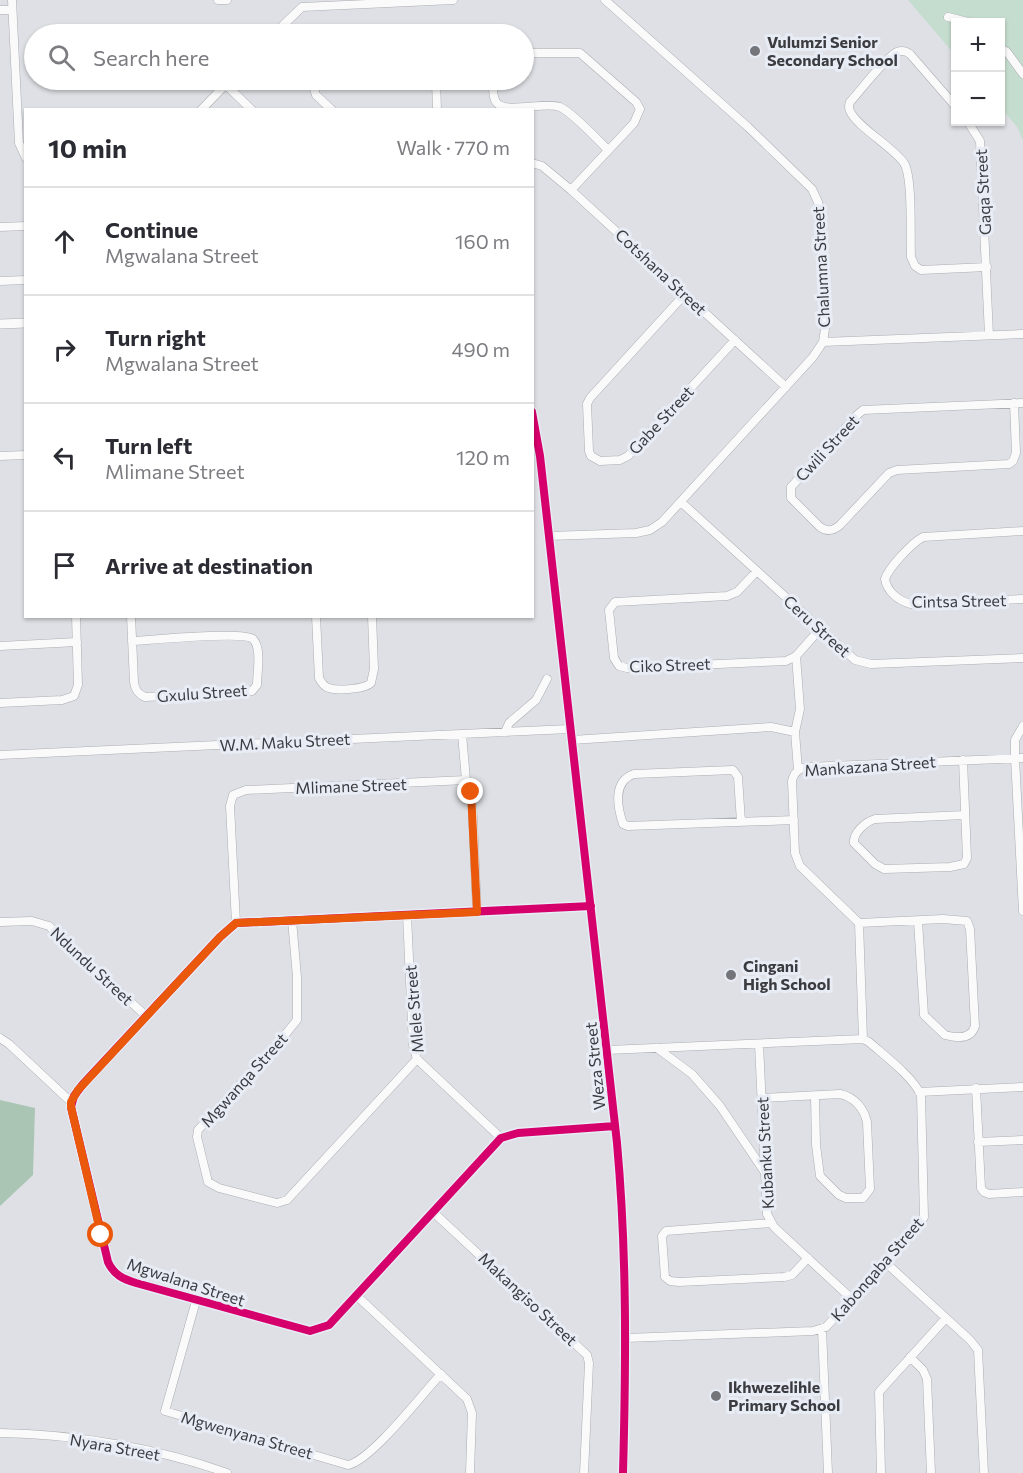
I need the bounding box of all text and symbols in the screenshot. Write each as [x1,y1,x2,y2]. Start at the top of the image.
map controls [951,18,1005,126]
button: + [951,18,1005,72]
search box [24,24,534,90]
place label: Vulumzi Senior Secondary School [767,32,898,69]
icon: search [45,41,78,74]
text: Search here [93,44,209,71]
marker: Vulumzi Senior Secondary School [748,44,762,58]
button: − [951,72,1005,126]
text: 10 min [48,132,127,163]
text: Walk · 770 m [396,135,510,159]
street label: Gaqa Street [971,148,994,236]
street label: Chalumna Street [808,206,833,328]
text: Continue [105,216,198,243]
icon: ahead [48,225,81,258]
street label: Cotshana Street [612,225,711,319]
text: 160 m [455,229,510,253]
text: Mgwalana Street [105,243,259,267]
text: Turn right [105,324,206,351]
icon: right [48,333,81,366]
text: 490 m [452,337,510,361]
text: Mgwalana Street [105,351,259,375]
street label: Gabe Street [624,381,697,458]
street label: Cwili Street [791,410,863,485]
text: Turn left [105,432,192,459]
icon: left [48,441,81,474]
text: 120 m [456,445,510,469]
text: Mlimane Street [105,459,245,483]
icon: arrive [48,549,81,582]
text: Arrive at destination [105,552,313,579]
street label: Cintsa Street [911,590,1007,611]
street label: Ceru Street [780,591,855,661]
street label: Ciko Street [629,654,711,675]
street label: Gxulu Street [156,680,248,705]
street label: W.M. Maku Street [219,729,351,754]
street label: Mankazana Street [804,751,937,780]
street label: Mlimane Street [295,774,408,797]
route end [457,778,483,804]
street label: Ndundu Street [47,923,138,1009]
place label: Cingani High School [743,956,831,993]
street label: Mlele Street [400,964,427,1054]
marker: Cingani High School [724,968,738,982]
street label: Weza Street [580,1021,609,1111]
street label: Mgwanqa Street [196,1028,291,1131]
street label: Kubanku Street [752,1096,777,1210]
street label: Kabonqaba Street [826,1213,927,1324]
route start [87,1221,113,1247]
street label: Makangiso Street [475,1248,582,1349]
street label: Mgwalana Street [125,1253,248,1310]
place label: Ikhwezelihle Primary School [728,1377,840,1414]
marker: Ikhwezelihle Primary School [709,1389,723,1403]
street label: Mgwenyana Street [179,1407,316,1463]
street label: Nyara Street [68,1429,162,1464]

